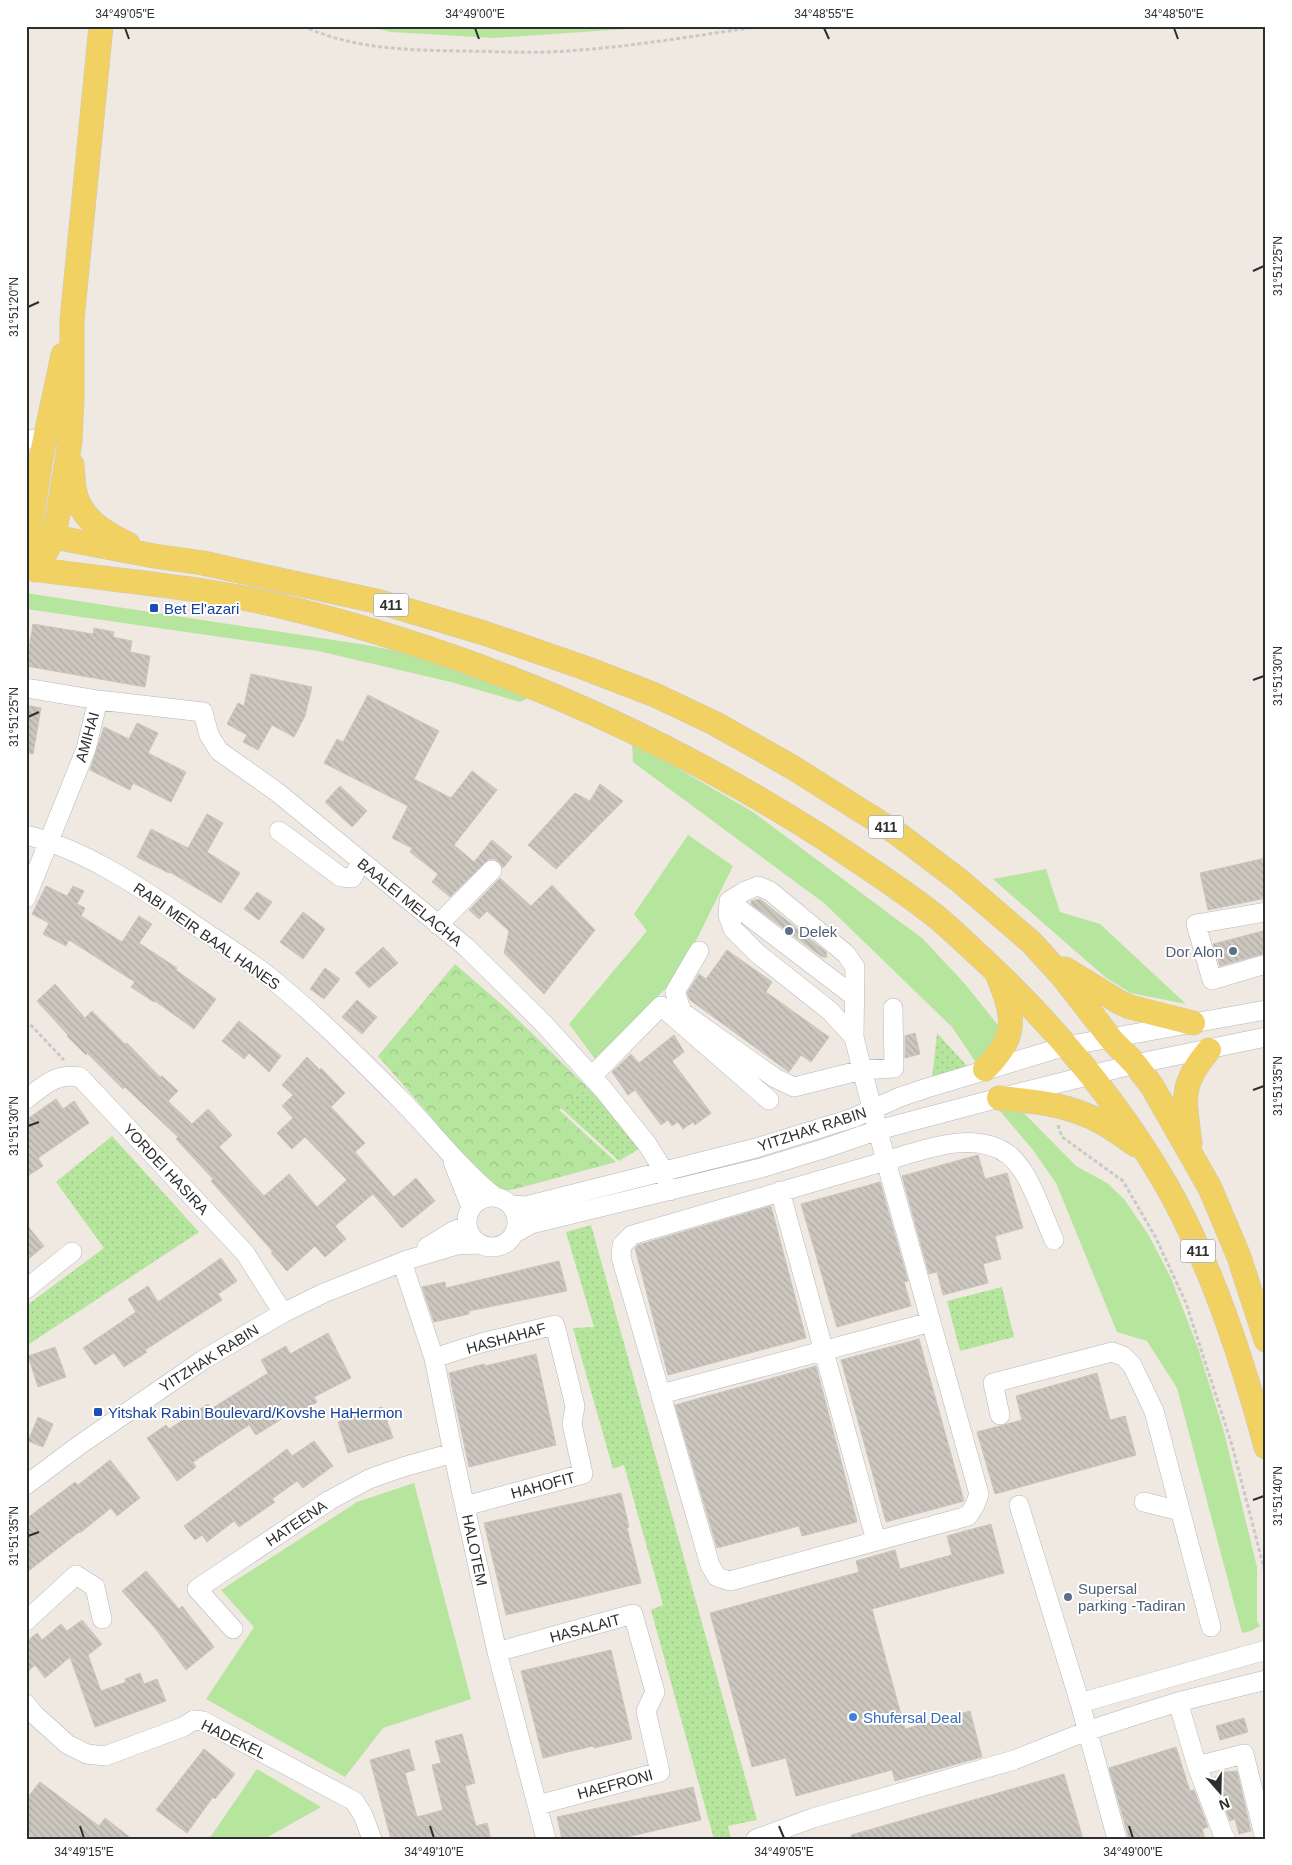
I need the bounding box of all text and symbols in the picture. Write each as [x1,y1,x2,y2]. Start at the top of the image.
text: 34°49'05"E [95,7,155,21]
text: 34°49'00"E [445,7,505,21]
text: 34°48'55"E [794,7,854,21]
text: 34°48'50"E [1144,7,1204,21]
text: 31°51'25"N [1271,236,1285,296]
text: 31°51'20"N [7,277,21,337]
road number: 411 [374,594,408,616]
place label: Bet El'azari [164,600,239,617]
marker: Bet El'azari [148,602,160,614]
text: 31°51'30"N [1271,646,1285,706]
text: 31°51'25"N [7,687,21,747]
street label: AMIHAI [72,710,102,764]
road number: 411 [868,816,904,839]
street label: BAALEI MELACHA [354,855,466,949]
street label: RABI MEIR BAAL HANES [131,879,283,993]
place label: Delek [799,923,838,940]
marker: Delek [783,925,795,937]
place label: Dor Alon [1165,943,1223,960]
marker: Dor Alon [1227,945,1239,957]
text: 31°51'35"N [1271,1056,1285,1116]
text: 31°51'30"N [7,1096,21,1156]
street label: YITZHAK RABIN [755,1103,869,1155]
street label: YORDEI HASIRA [120,1120,212,1218]
road number: 411 [1180,1240,1216,1262]
street label: HASHAHAF [464,1319,548,1357]
street label: YITZHAK RABIN [156,1321,262,1395]
place label: Yitshak Rabin Boulevard/Kovshe HaHermon [108,1404,403,1421]
marker: Yitshak Rabin Boulevard/Kovshe HaHermon [92,1406,104,1418]
text: 31°51'40"N [1271,1466,1285,1526]
street label: HAHOFIT [509,1468,577,1502]
street label: HATEENA [262,1496,330,1550]
text: 31°51'35"N [7,1506,21,1566]
street label: HALOTEM [459,1513,491,1587]
place label: Supersal parking -Tadiran [1078,1580,1186,1614]
marker: Supersal parking -Tadiran [1062,1591,1074,1603]
street label: HASALAIT [548,1610,622,1646]
place label: Shufersal Deal [863,1709,961,1726]
marker: Shufersal Deal [847,1711,859,1723]
street label: HADEKEL [199,1716,269,1762]
street label: HAEFRONI [575,1766,655,1802]
north arrow [1194,1768,1244,1818]
text: N [1217,1795,1232,1813]
text: 34°49'15"E [54,1845,114,1859]
text: 34°49'10"E [404,1845,464,1859]
text: 34°49'05"E [754,1845,814,1859]
text: 34°49'00"E [1103,1845,1163,1859]

